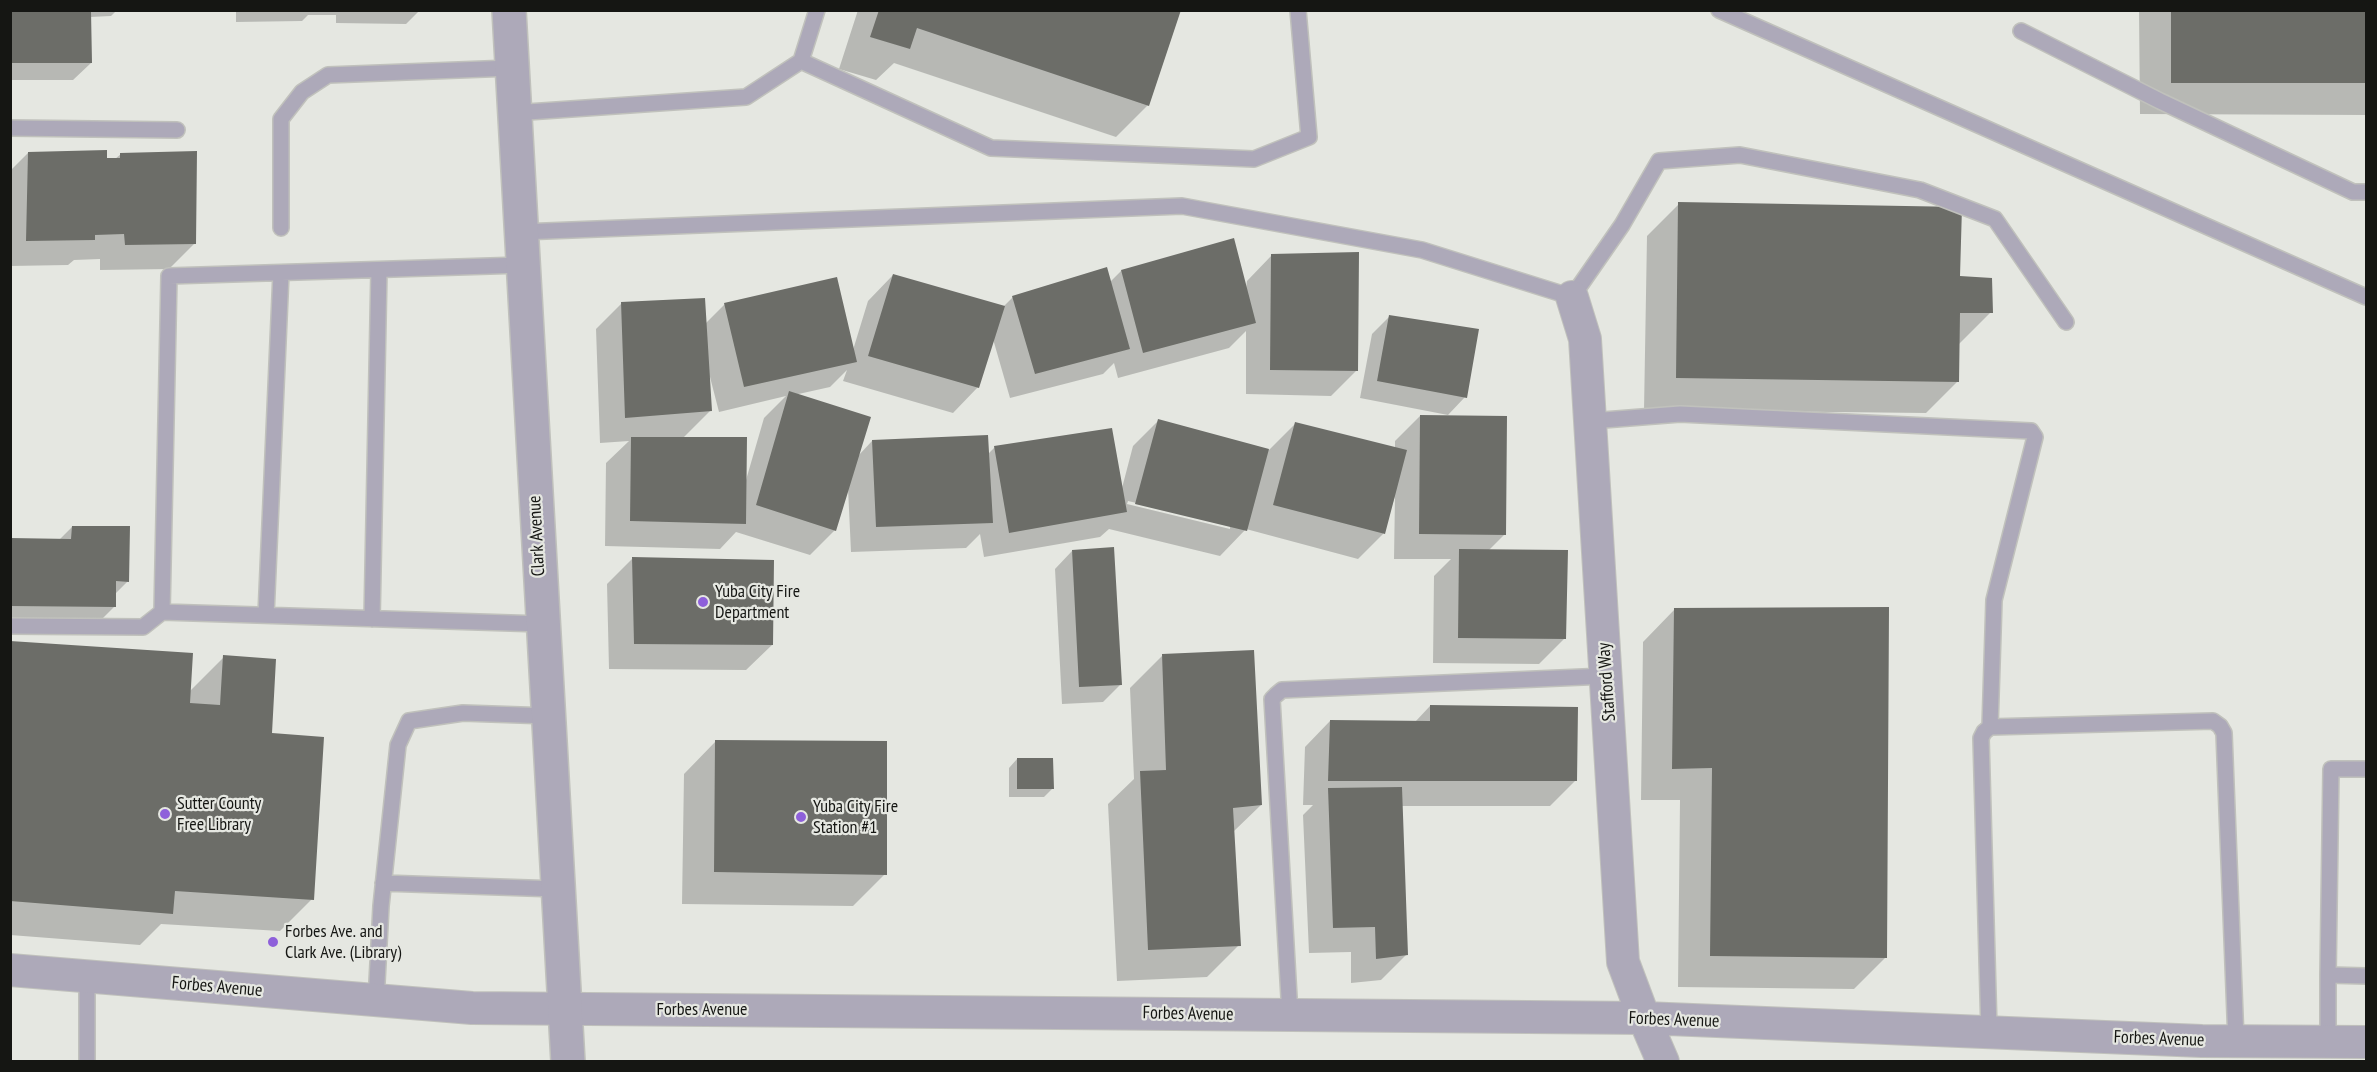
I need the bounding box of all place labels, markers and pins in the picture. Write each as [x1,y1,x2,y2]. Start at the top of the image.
place label: Yuba City Fire Department [715,581,800,624]
marker: Yuba City Fire Department [696,595,710,609]
place label: Sutter County Free Library [177,793,261,836]
place label: Yuba City Fire Station #1 [813,796,898,838]
marker: Sutter County Free Library [158,807,172,821]
marker: Yuba City Fire Station #1 [794,810,808,824]
place label: Forbes Ave. and Clark Ave. (Library) [285,921,401,964]
marker: Forbes Ave. and Clark Ave. (Library) [266,935,280,949]

